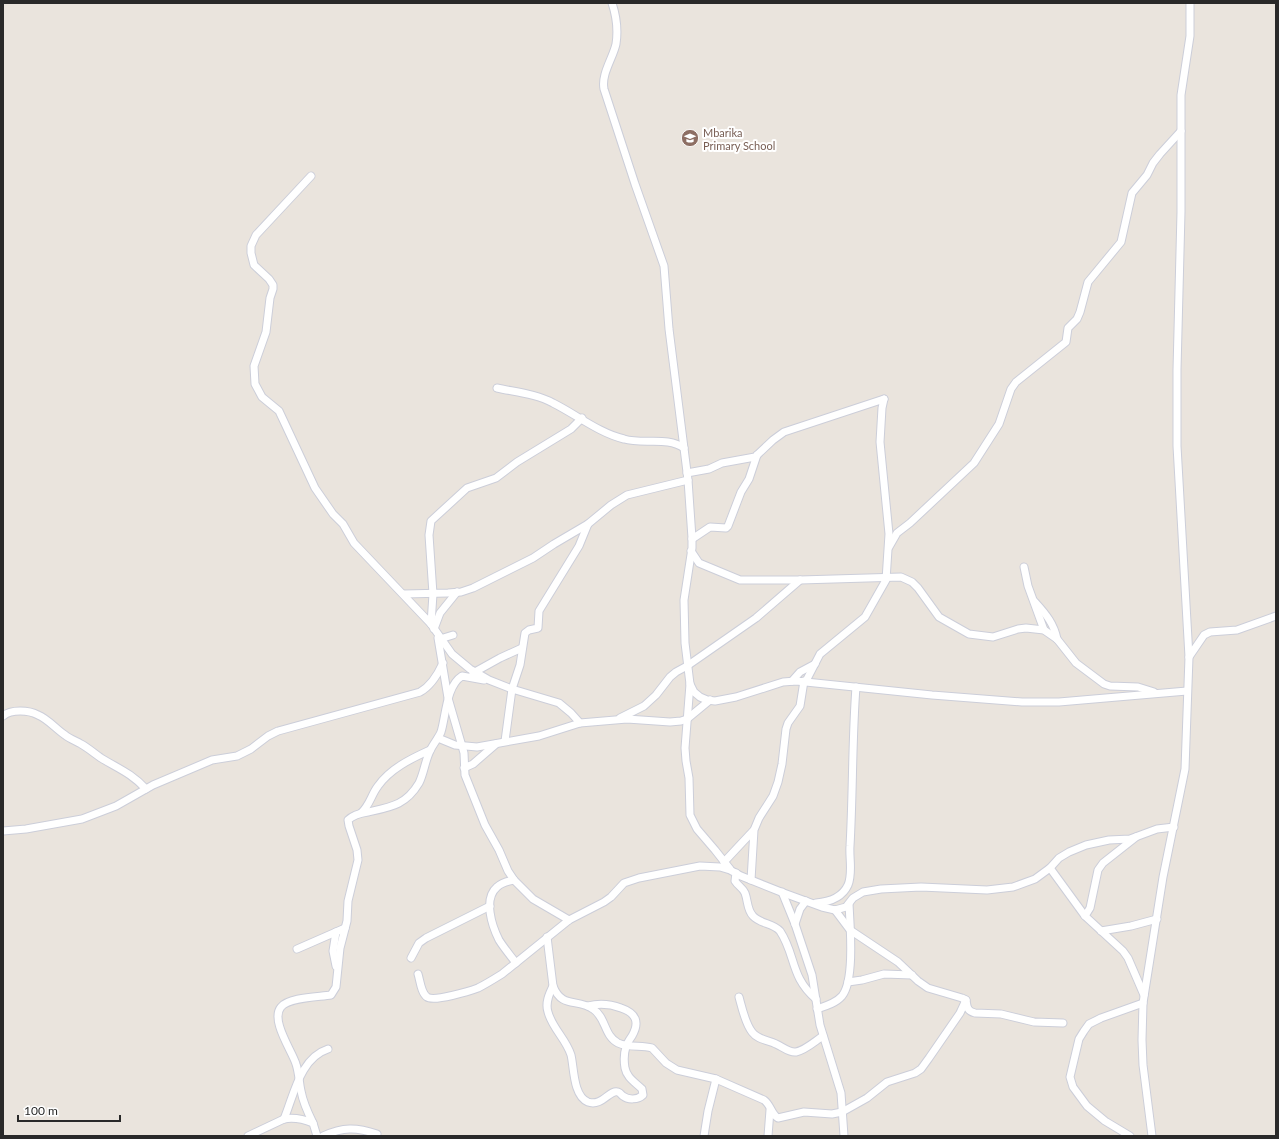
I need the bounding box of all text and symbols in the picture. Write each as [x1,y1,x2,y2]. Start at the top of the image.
place label: Mbarika Primary School [703,126,775,152]
school or university icon: Mbarika Primary School [680,128,700,148]
scale bar [18,1097,120,1123]
text: 100 m [24,1103,58,1118]

